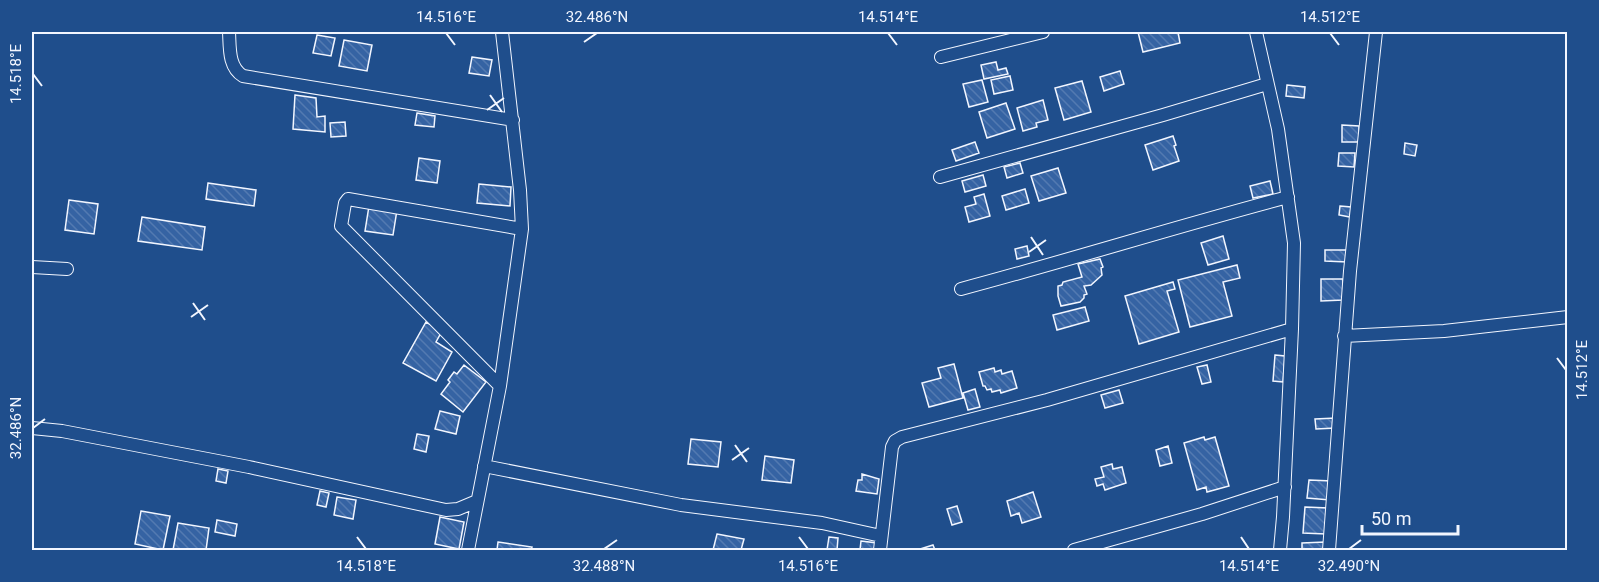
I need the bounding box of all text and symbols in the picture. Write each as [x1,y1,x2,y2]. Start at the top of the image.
text: 14.516°E [416,8,477,26]
text: 32.486°N [566,8,628,26]
text: 14.514°E [858,8,919,26]
text: 14.512°E [1300,8,1361,26]
text: 14.518°E [7,43,25,104]
text: 14.512°E [1573,339,1591,400]
text: 32.486°N [7,397,25,459]
scale bar [1362,498,1458,536]
text: 50 m [1371,508,1411,529]
text: 14.518°E [336,557,397,575]
text: 32.488°N [573,557,635,575]
text: 14.516°E [778,557,839,575]
text: 14.514°E [1219,557,1280,575]
text: 32.490°N [1318,557,1380,575]

